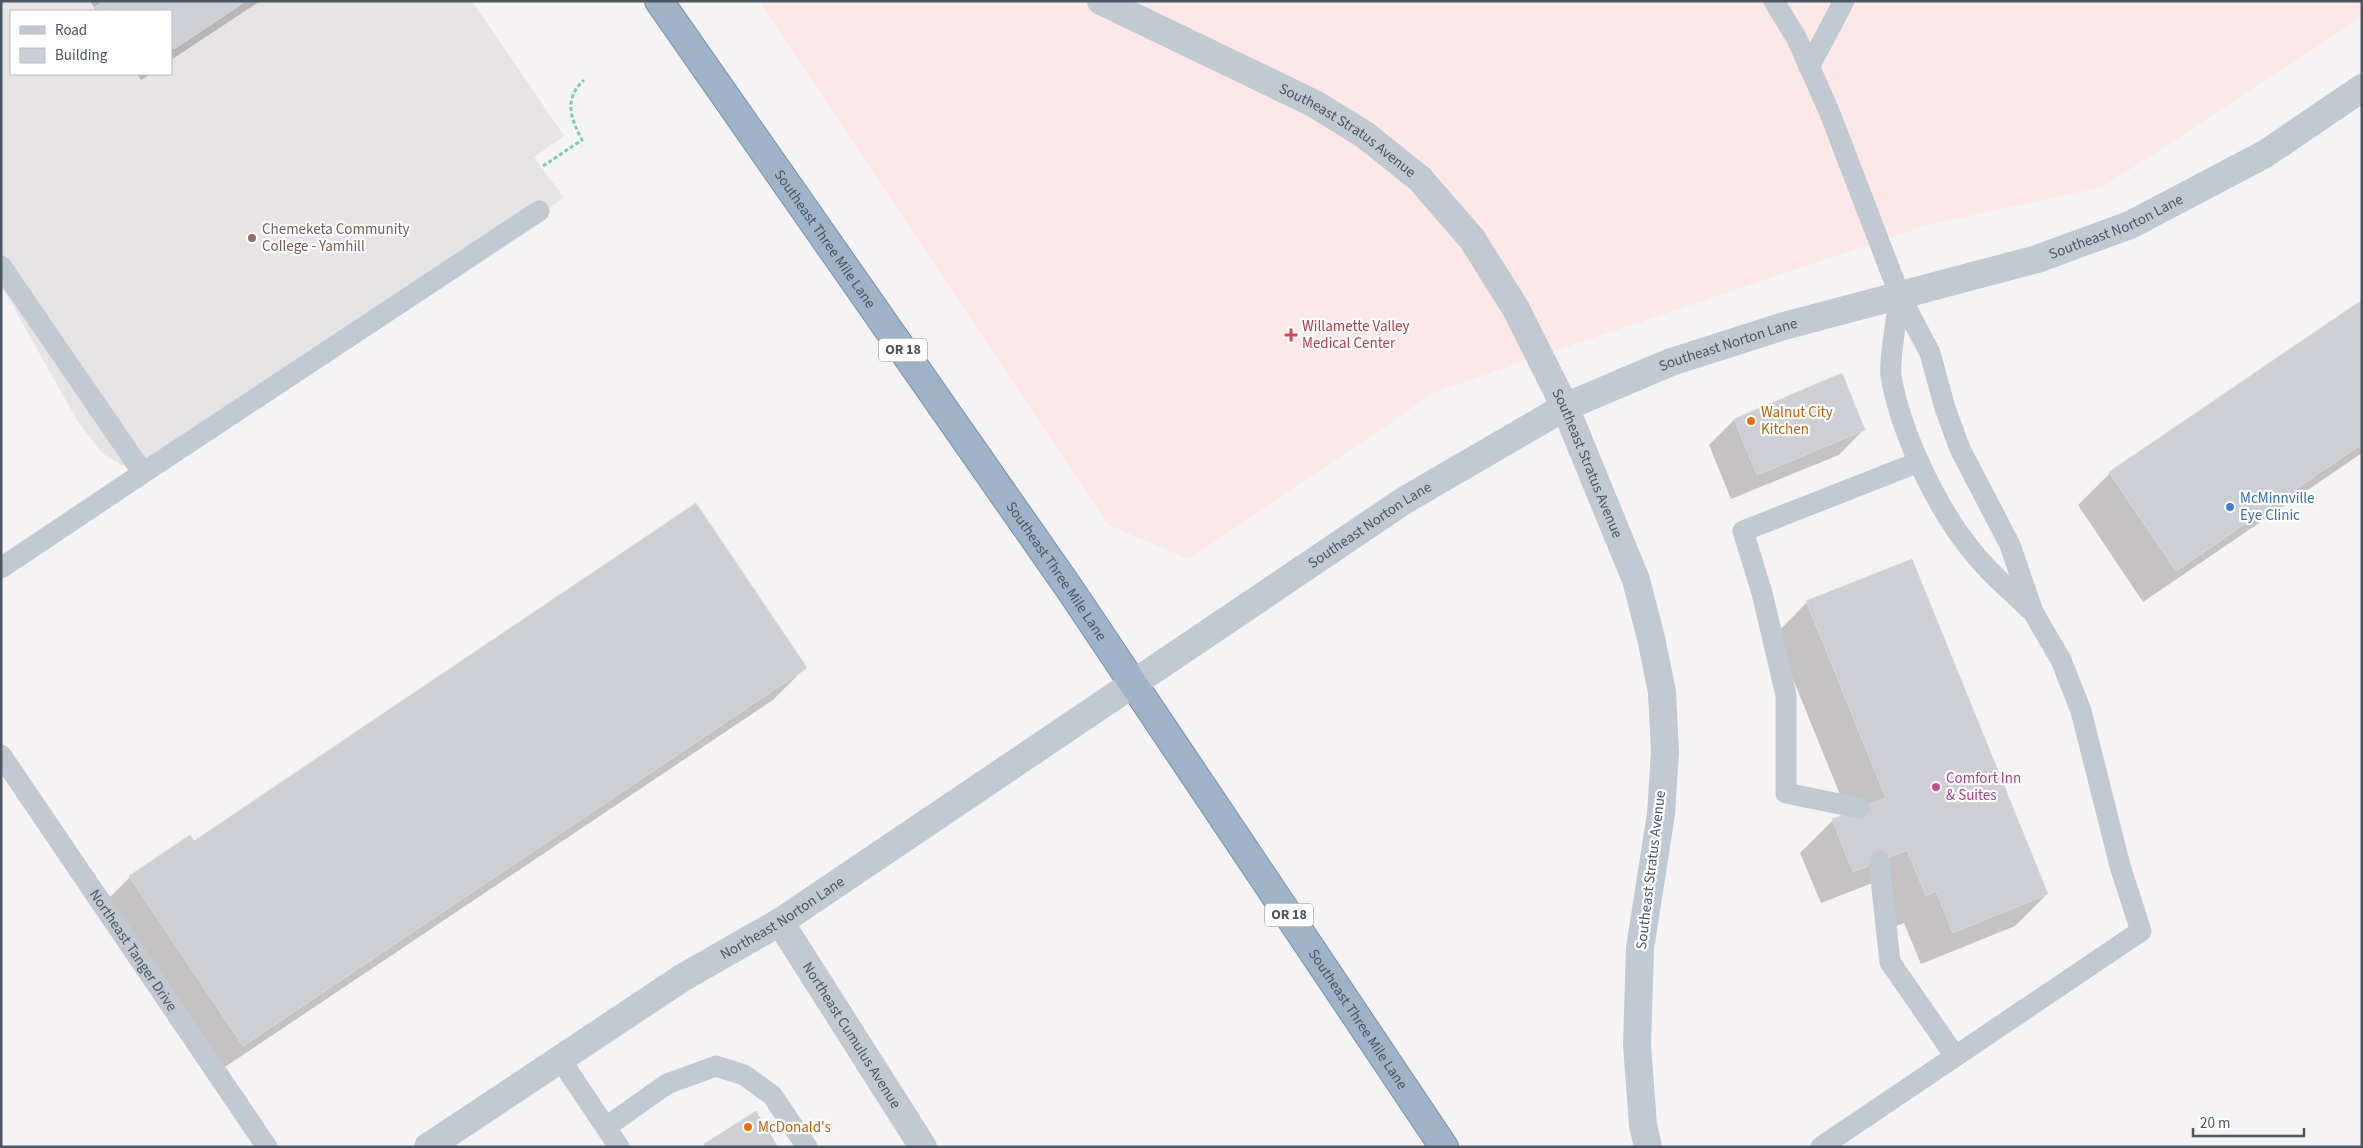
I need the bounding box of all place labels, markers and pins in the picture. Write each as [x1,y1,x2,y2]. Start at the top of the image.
place label: Chemeketa Community College - Yamhill [262,219,410,257]
marker: Chemeketa Community College - Yamhill [246,232,258,244]
place label: Willamette Valley Medical Center [1302,316,1410,354]
marker: Willamette Valley Medical Center [1284,328,1298,342]
place label: Walnut City Kitchen [1761,402,1833,440]
marker: Walnut City Kitchen [1745,415,1757,427]
place label: McMinnville Eye Clinic [2240,488,2315,526]
marker: McMinnville Eye Clinic [2224,501,2236,513]
place label: Comfort Inn & Suites [1946,768,2021,806]
marker: Comfort Inn & Suites [1930,781,1942,793]
place label: McDonald's [758,1117,831,1138]
marker: McDonald's [742,1121,754,1133]

